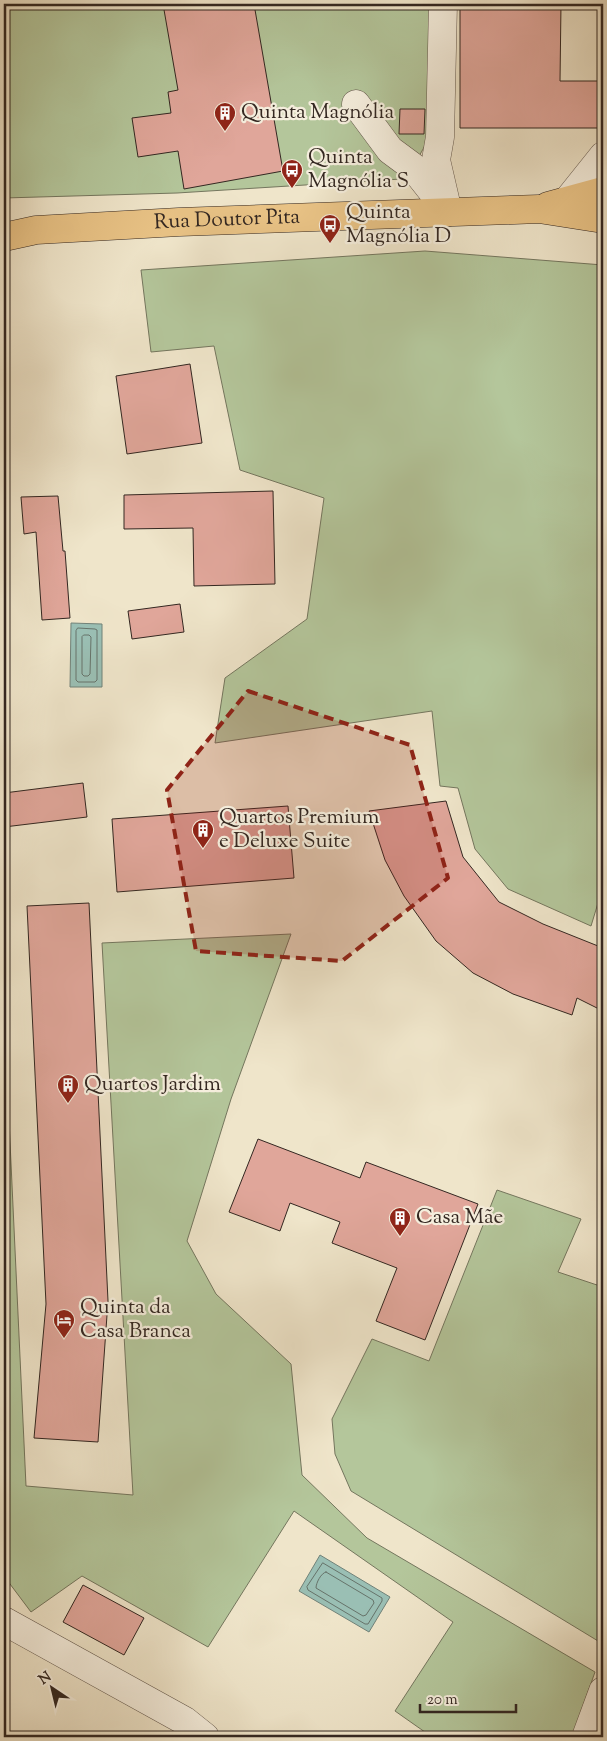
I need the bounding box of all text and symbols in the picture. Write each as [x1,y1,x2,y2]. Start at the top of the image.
place label: Quinta Magnólia [241,98,395,128]
building icon: Quinta Magnólia [213,101,237,132]
place label: Quinta Magnólia S [308,143,409,197]
bus stop icon: Quinta Magnólia S [280,158,304,189]
place label: Quinta Magnólia D [346,198,451,252]
street label: Rua Doutor Pita [153,203,301,238]
bus stop icon: Quinta Magnólia D [318,213,342,244]
place label: Quartos Premium e Deluxe Suite [219,803,379,857]
building icon: Quartos Premium e Deluxe Suite [191,818,215,849]
place label: Quartos Jardim [84,1070,221,1100]
building icon: Quartos Jardim [56,1073,80,1104]
place label: Casa Mãe [416,1203,503,1233]
building icon: Casa Mãe [388,1206,412,1237]
place label: Quinta da Casa Branca [80,1293,191,1347]
hotel icon: Quinta da Casa Branca [52,1308,76,1339]
north arrow [28,1664,78,1714]
text: N [35,1668,56,1690]
scale bar [420,1681,516,1713]
text: 20 m [427,1690,458,1711]

